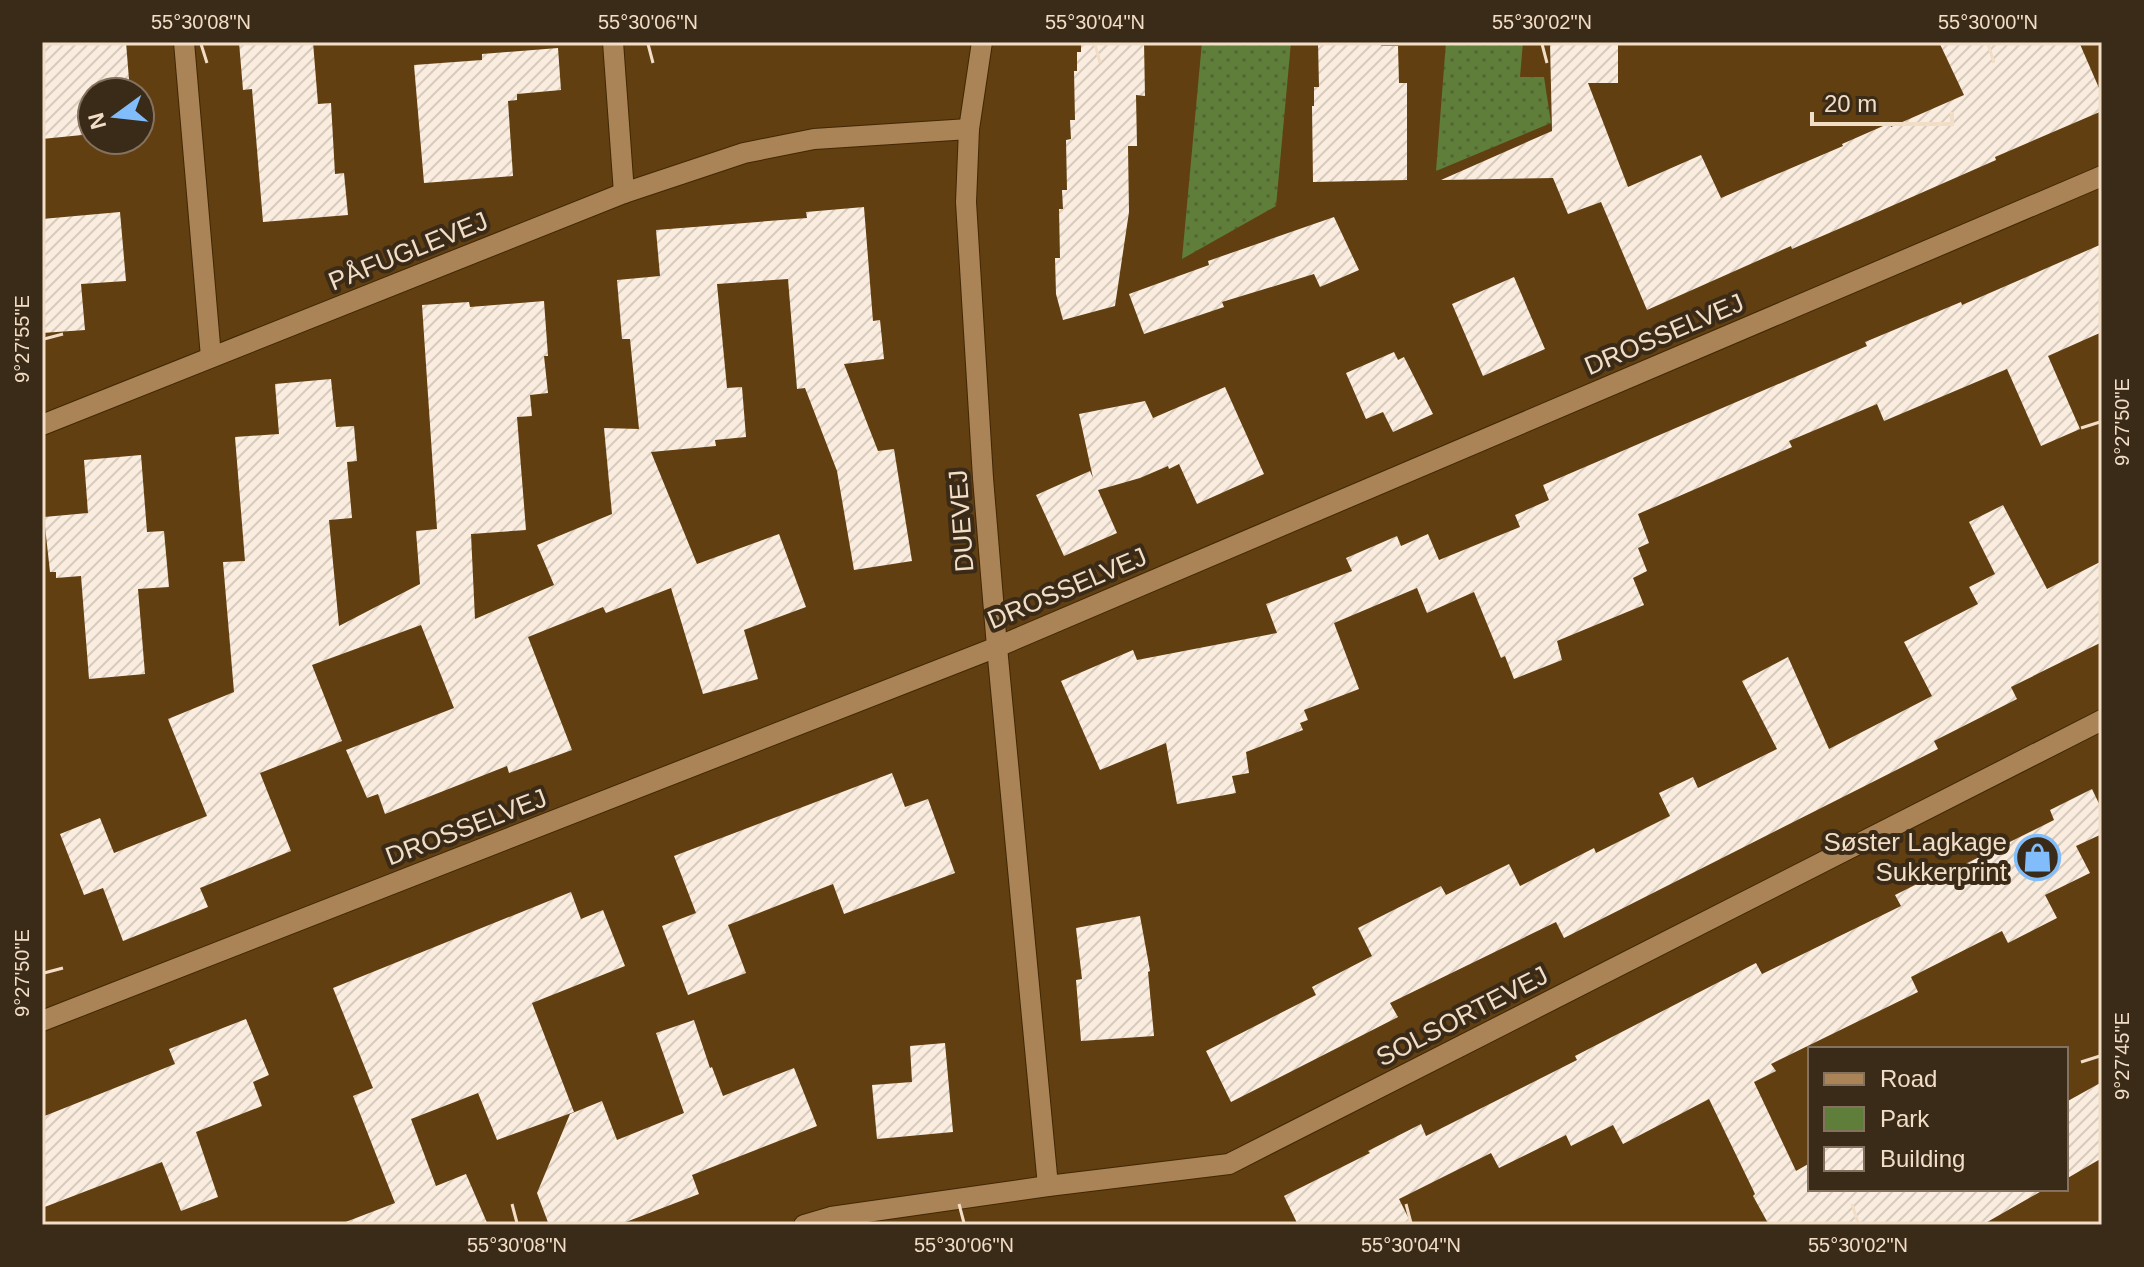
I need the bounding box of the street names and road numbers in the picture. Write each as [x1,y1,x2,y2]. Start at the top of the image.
street label: PÅFUGLEVEJ [324,205,492,297]
street label: DROSSELVEJ [1580,287,1748,381]
street label: DUEVEJ [942,469,980,573]
street label: DROSSELVEJ [983,541,1151,635]
street label: DROSSELVEJ [381,783,551,871]
street label: SOLSORTEVEJ [1371,960,1553,1072]

